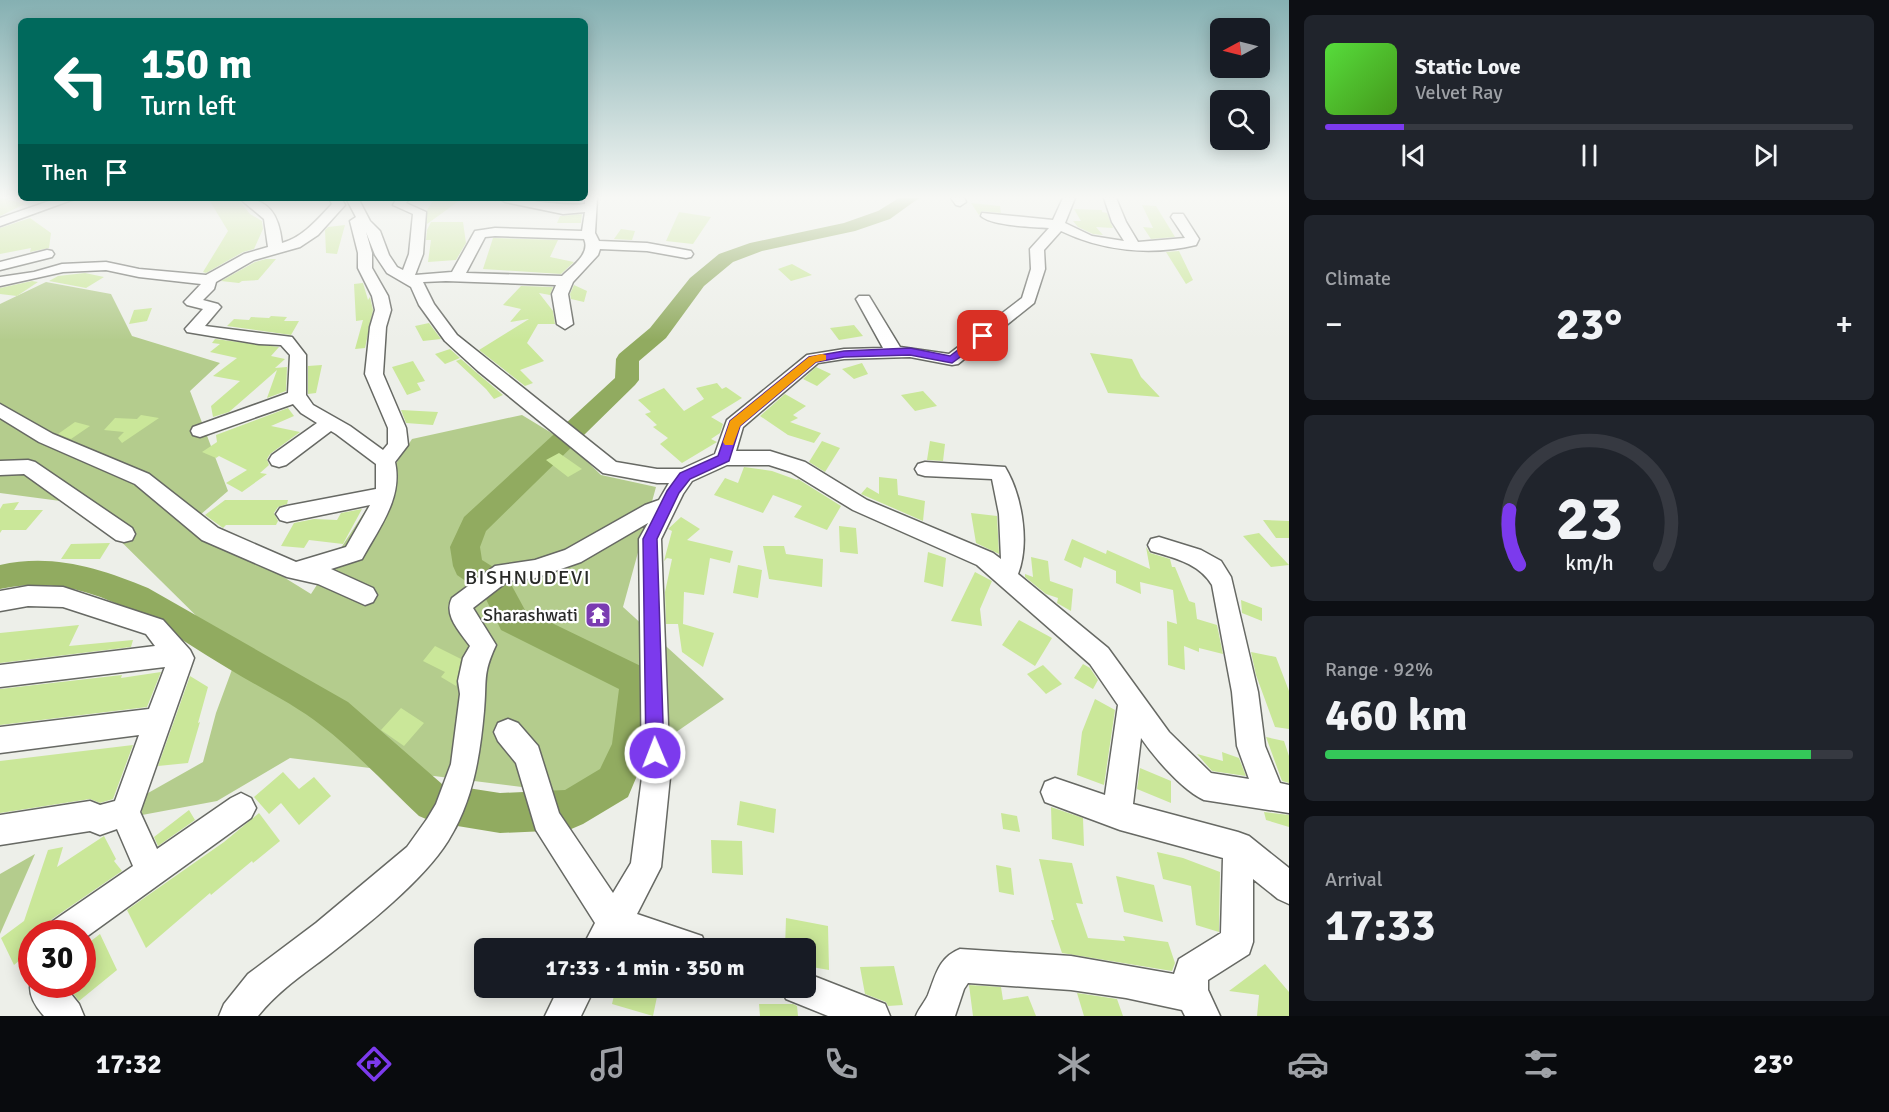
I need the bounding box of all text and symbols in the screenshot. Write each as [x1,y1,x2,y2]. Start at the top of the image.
north arrow [1210,18,1270,78]
map controls [1210,18,1270,150]
text: 150 m [141,39,252,90]
icon: left [42,42,120,120]
text: Static Love [1415,53,1521,80]
text: Velvet Ray [1415,80,1503,105]
text: Turn left [141,90,236,123]
button: search [1210,90,1270,150]
icon: previous [1397,139,1430,172]
icon: pause [1573,139,1606,172]
icon: next [1749,139,1782,172]
icon: arrive [100,156,133,189]
text: Then [42,159,88,186]
text: Climate [1325,266,1391,291]
text: 23° [1556,297,1622,352]
text: − [1325,304,1343,345]
text: + [1835,304,1853,345]
pin [957,310,1008,361]
icon: arrive [966,319,999,352]
text: 23 [1555,480,1623,557]
text: km/h [1565,550,1613,576]
district label: BISHNUDEVI [465,565,591,590]
temple icon: Sharashwati [583,600,613,630]
place label: Sharashwati [483,604,578,626]
text: Range · 92% [1325,657,1433,682]
text: 460 km [1325,688,1468,743]
position arrow [623,721,687,785]
text: Arrival [1325,867,1383,892]
text: 17:33 [1325,898,1435,953]
speed limit sign: 30 [18,920,96,998]
text: 17:33 · 1 min · 350 m [545,954,745,981]
icon: directions [353,1043,395,1085]
icon: music [587,1043,629,1085]
icon: phone [820,1043,862,1085]
icon: climate [1053,1043,1095,1085]
icon: car [1287,1043,1329,1085]
icon: filters [1520,1043,1562,1085]
text: 17:32 [96,1048,162,1081]
text: 23° [1753,1048,1793,1081]

